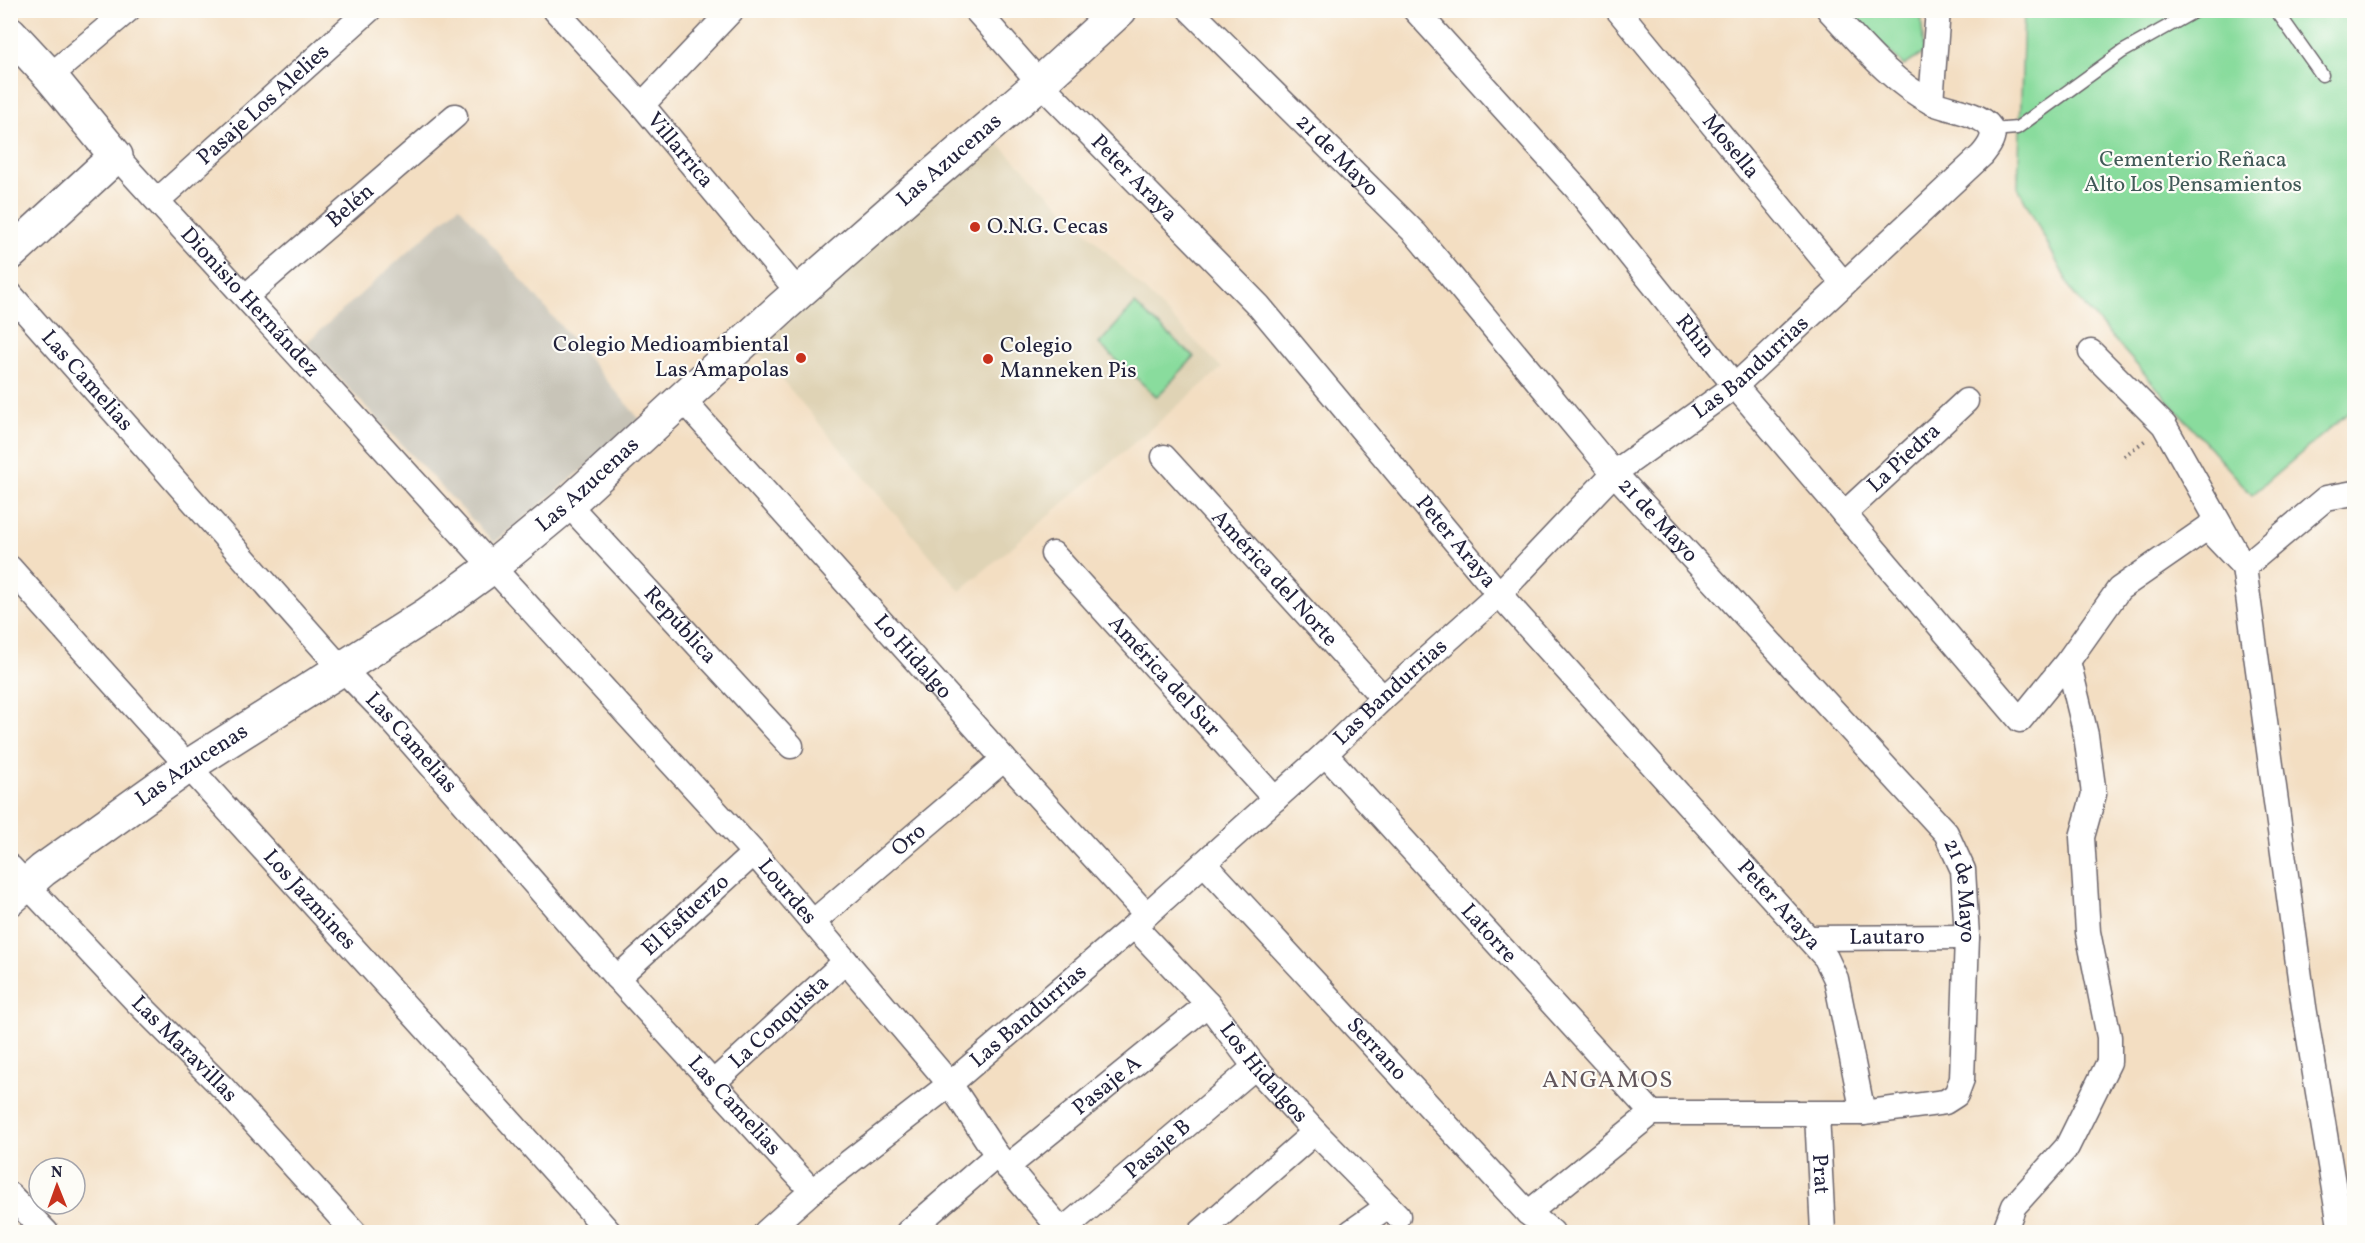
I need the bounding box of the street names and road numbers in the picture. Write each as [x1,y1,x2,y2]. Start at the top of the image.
street label: Pasaje Los Alelies [190,37,337,173]
street label: Villarrica [639,106,721,195]
street label: Las Azucenas [890,106,1009,214]
street label: 21 de Mayo [1288,107,1386,204]
street label: Mosella [1695,108,1767,186]
street label: Peter Araya [1083,128,1184,229]
street label: Belén [320,176,381,235]
street label: Dionisio Hernández [173,220,327,384]
street label: Rhin [1668,308,1722,365]
street label: Las Bandurrias [1686,309,1816,427]
street label: Las Camelias [34,323,140,438]
street label: La Piedra [1861,416,1948,500]
street label: Las Azucenas [529,430,647,540]
street label: 21 de Mayo [1610,471,1705,570]
street label: Peter Araya [1408,489,1504,595]
street label: América del Norte [1204,503,1345,654]
street label: República [636,580,724,671]
street label: Lo Hidalgo [866,608,959,706]
street label: América del Sur [1101,609,1227,744]
street label: Las Bandurrias [1327,632,1455,753]
street label: Las Camelias [358,685,464,800]
street label: Las Azucenas [129,716,254,814]
street label: Oro [885,816,933,864]
street label: 21 de Mayo [1935,833,1983,944]
street label: Los Jazmines [255,843,363,957]
street label: Lourdes [750,852,824,932]
street label: Peter Araya [1730,853,1828,957]
street label: El Esfuerzo [635,867,736,964]
street label: Latorre [1453,897,1524,970]
street label: Lautaro [1849,922,1925,953]
street label: Las Bandurrias [964,957,1094,1075]
street label: La Conquista [722,968,836,1076]
street label: Las Maravillas [124,989,245,1110]
street label: Serrano [1339,1011,1414,1088]
street label: Los Hidalgos [1212,1016,1315,1130]
street label: Pasaje A [1066,1048,1148,1123]
street label: Las Camelias [680,1049,788,1163]
street label: Pasaje B [1118,1112,1198,1187]
street label: Prat [1804,1153,1837,1195]

